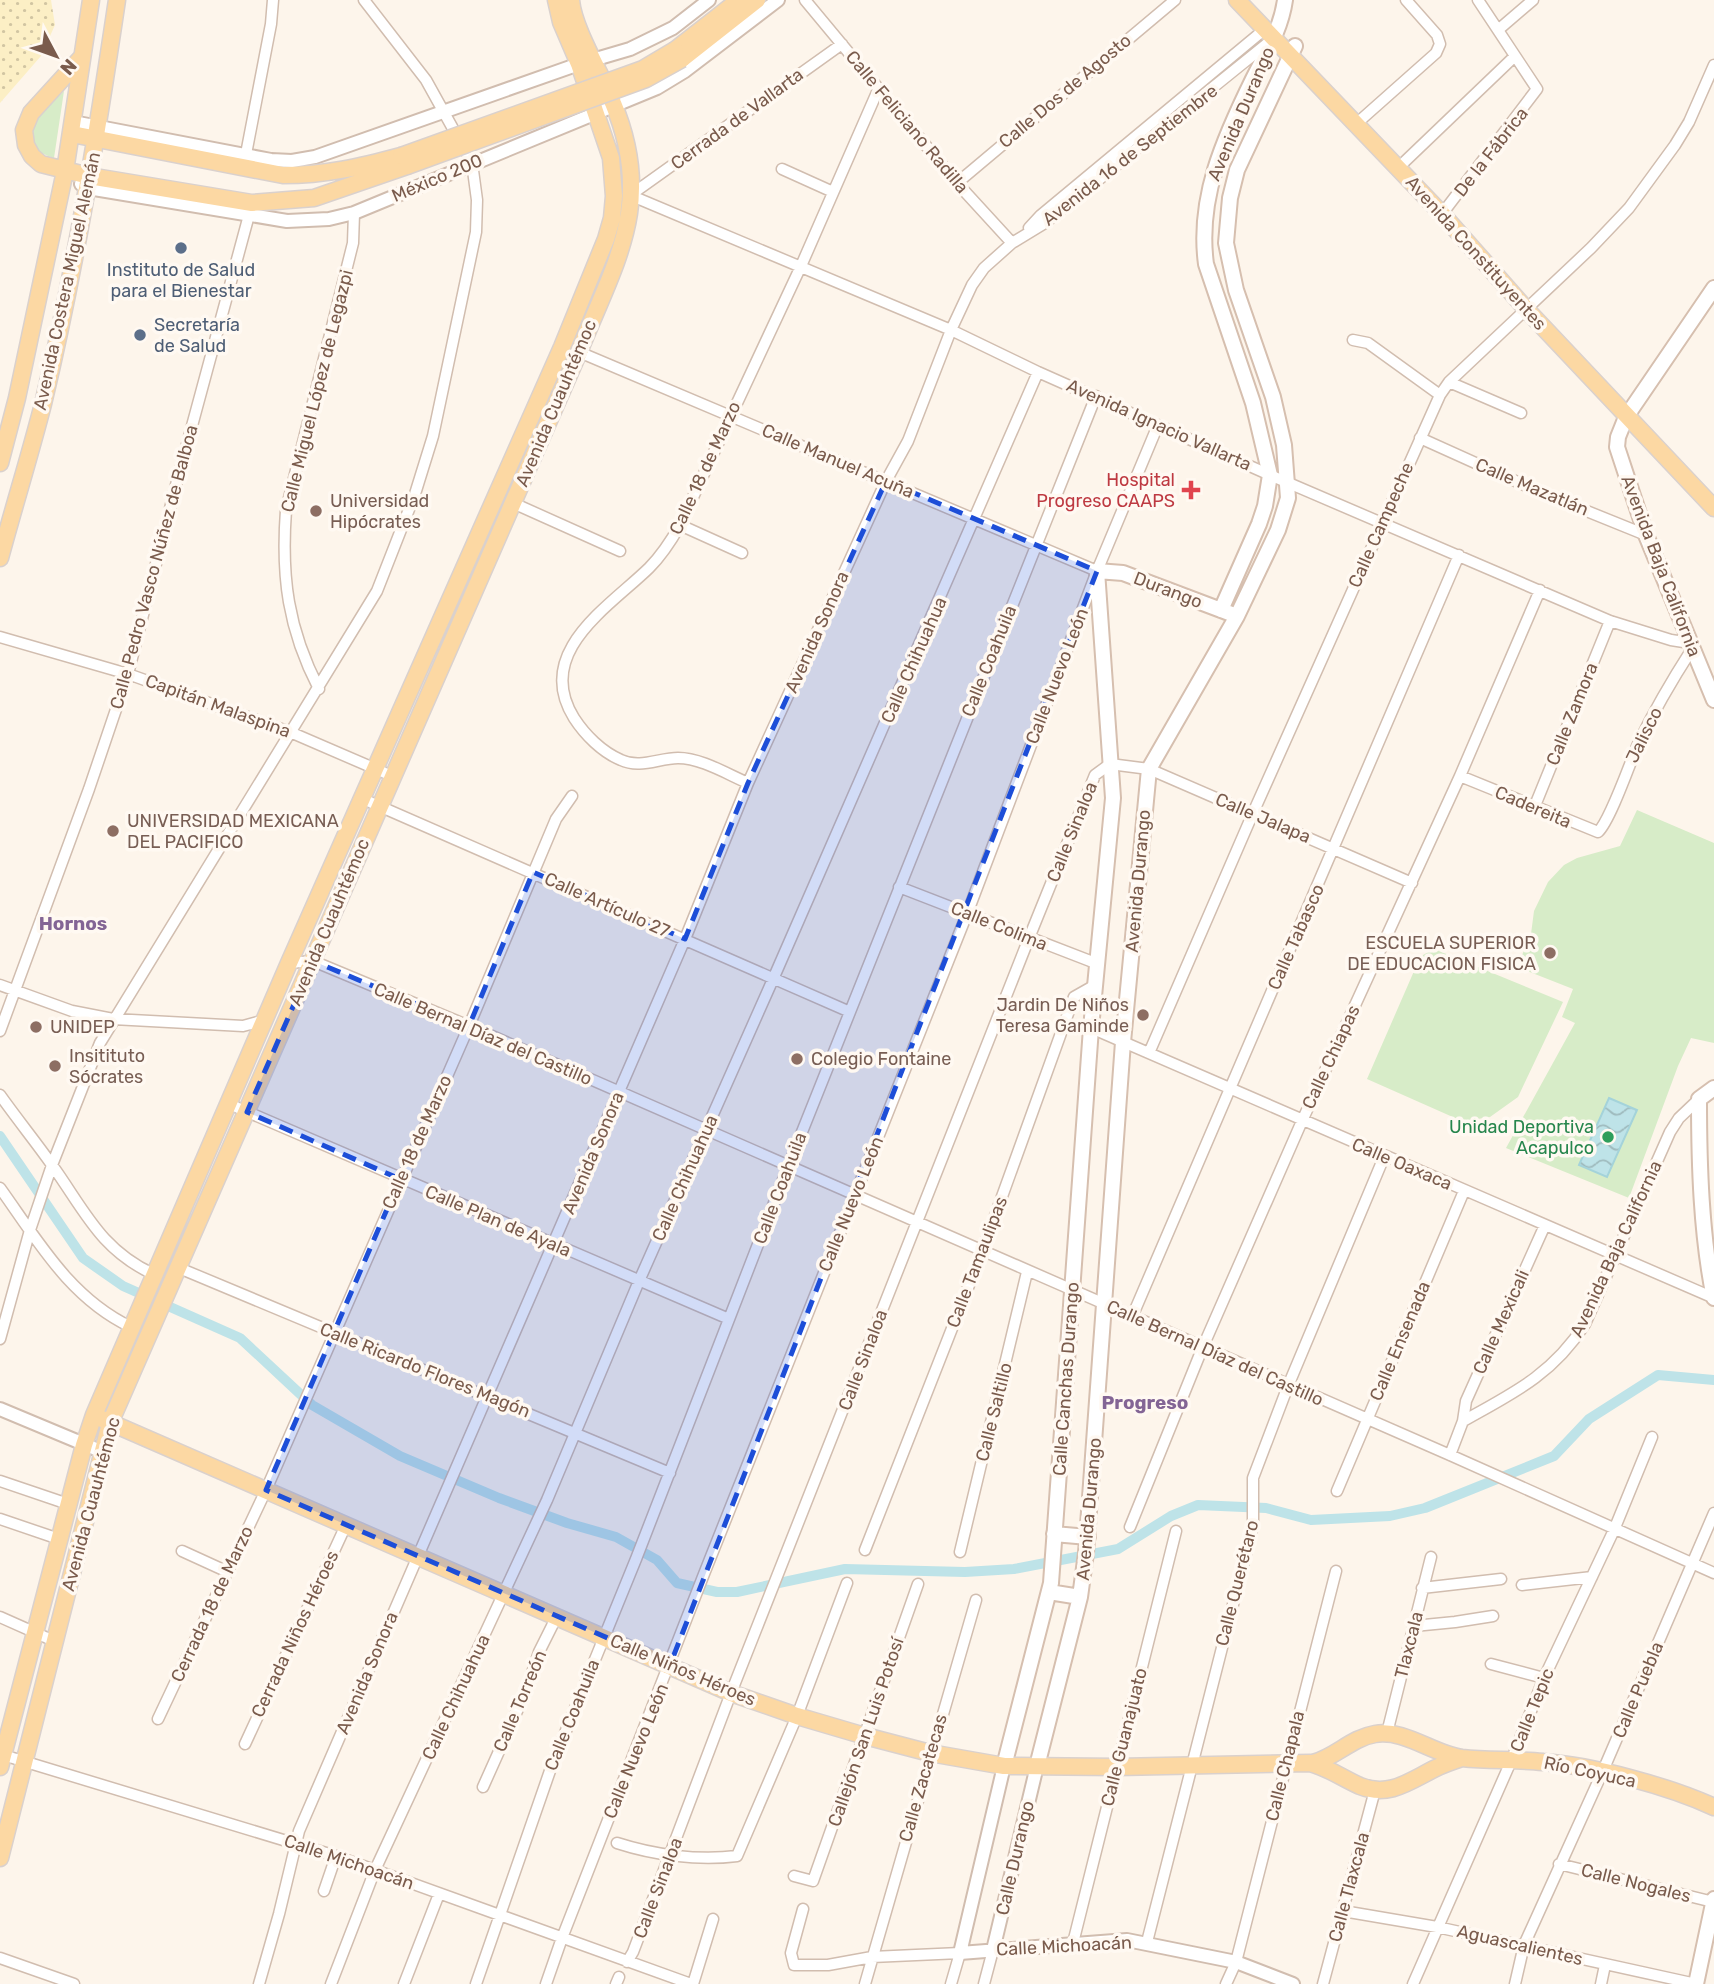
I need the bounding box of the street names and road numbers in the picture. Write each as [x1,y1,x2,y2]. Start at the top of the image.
street label: Calle Dos de Agosto [994,29,1136,153]
street label: Avenida Durango [1203,44,1279,184]
street label: Calle Feliciano Radilla [841,46,973,198]
street label: Cerrada de Vallarta [666,64,808,174]
street label: Avenida 16 de Septiembre [1038,80,1222,230]
street label: De la Fábrica [1449,103,1533,201]
street label: México 200 [388,149,486,207]
street label: Avenida Costera Miguel Alemán [29,150,105,412]
street label: Avenida Constituyentes [1401,171,1551,335]
street label: Calle Miguel López de Legazpi [276,268,358,514]
street label: Avenida Cuauhtémoc [511,316,601,490]
street label: Avenida Ignacio Vallarta [1063,374,1255,476]
street label: Calle 18 de Marzo [665,398,745,538]
street label: Calle Manuel Acuña [759,419,917,503]
street label: Calle Pedro Vasco Núñez de Balboa [105,423,203,711]
street label: Calle Mazatlán [1472,453,1592,521]
street label: Calle Campeche [1344,459,1418,591]
street label: Avenida Baja California [1616,472,1706,660]
street label: Durango [1131,567,1205,613]
street label: Avenida Sonora [780,568,854,696]
street label: Calle Chihuahua [876,593,952,727]
street label: Calle Coahuila [957,602,1021,720]
street label: Calle Nuevo León [1021,605,1093,747]
street label: Calle Zamora [1541,659,1603,769]
street label: Capitán Malaspina [142,670,294,742]
street label: Jalisco [1621,703,1667,767]
street label: Calle Sinaloa [1042,779,1102,885]
street label: Cadereita [1492,781,1574,833]
street label: Calle Jalapa [1212,788,1314,848]
street label: Avenida Durango [1121,809,1155,953]
street label: Avenida Cuauhtémoc [284,835,374,1009]
street label: Calle Artículo 27 [541,868,673,942]
street label: Calle Tabasco [1263,881,1329,993]
street label: Calle Colima [948,897,1050,955]
street label: Calle Bernal Díaz del Castillo [370,978,596,1090]
street label: Calle Chiapas [1297,1001,1365,1113]
street label: Calle 18 de Marzo [378,1072,456,1212]
street label: Avenida Sonora [557,1088,629,1218]
street label: Calle Chihuahua [647,1111,723,1245]
street label: Calle Coahuila [749,1129,811,1247]
street label: Calle Nuevo León [814,1133,888,1275]
street label: Calle Oaxaca [1349,1133,1455,1195]
street label: Avenida Baja California [1565,1157,1667,1341]
street label: Calle Plan de Ayala [422,1180,574,1262]
street label: Calle Tamaulipas [942,1193,1012,1331]
street label: Calle Mexicali [1468,1266,1534,1378]
street label: Calle Ensenada [1365,1278,1435,1404]
street label: Calle Canchas Durango [1048,1281,1084,1477]
street label: Calle Bernal Díaz del Castillo [1103,1295,1327,1411]
street label: Calle Sinaloa [834,1306,892,1414]
street label: Calle Ricardo Flores Magón [317,1318,533,1422]
street label: Calle Saltillo [971,1360,1017,1464]
street label: Avenida Cuauhtémoc [57,1414,125,1593]
street label: Avenida Durango [1072,1437,1106,1581]
street label: Calle Querétaro [1211,1518,1263,1648]
street label: Cerrada 18 de Marzo [166,1522,258,1686]
street label: Cerrada Niños Héroes [247,1547,343,1721]
street label: Avenida Sonora [331,1608,403,1738]
street label: Tlaxcala [1390,1609,1428,1681]
street label: Calle Niños Héroes [607,1629,759,1711]
street label: Calle Chihuahua [417,1631,495,1763]
street label: Callejón San Luis Potosí [823,1633,909,1829]
street label: Calle Puebla [1608,1638,1668,1742]
street label: Calle Torreón [489,1647,551,1755]
street label: Calle Coahuila [540,1656,604,1774]
street label: Calle Tepic [1505,1665,1559,1755]
street label: Calle Guanajuato [1096,1666,1152,1808]
street label: Calle Nuevo León [599,1680,673,1822]
street label: Calle Chapala [1261,1709,1309,1823]
street label: Calle Zacatecas [894,1712,952,1844]
street label: Río Coyuca [1542,1752,1638,1792]
street label: Calle Durango [991,1799,1039,1917]
street label: Calle Michoacán [281,1829,417,1895]
street label: Calle Tlaxcala [1324,1830,1374,1944]
street label: Calle Sinaloa [629,1834,687,1942]
street label: Calle Nogales [1579,1859,1693,1907]
street label: Aguascalientes [1455,1920,1585,1970]
street label: Calle Michoacán [996,1931,1132,1961]

